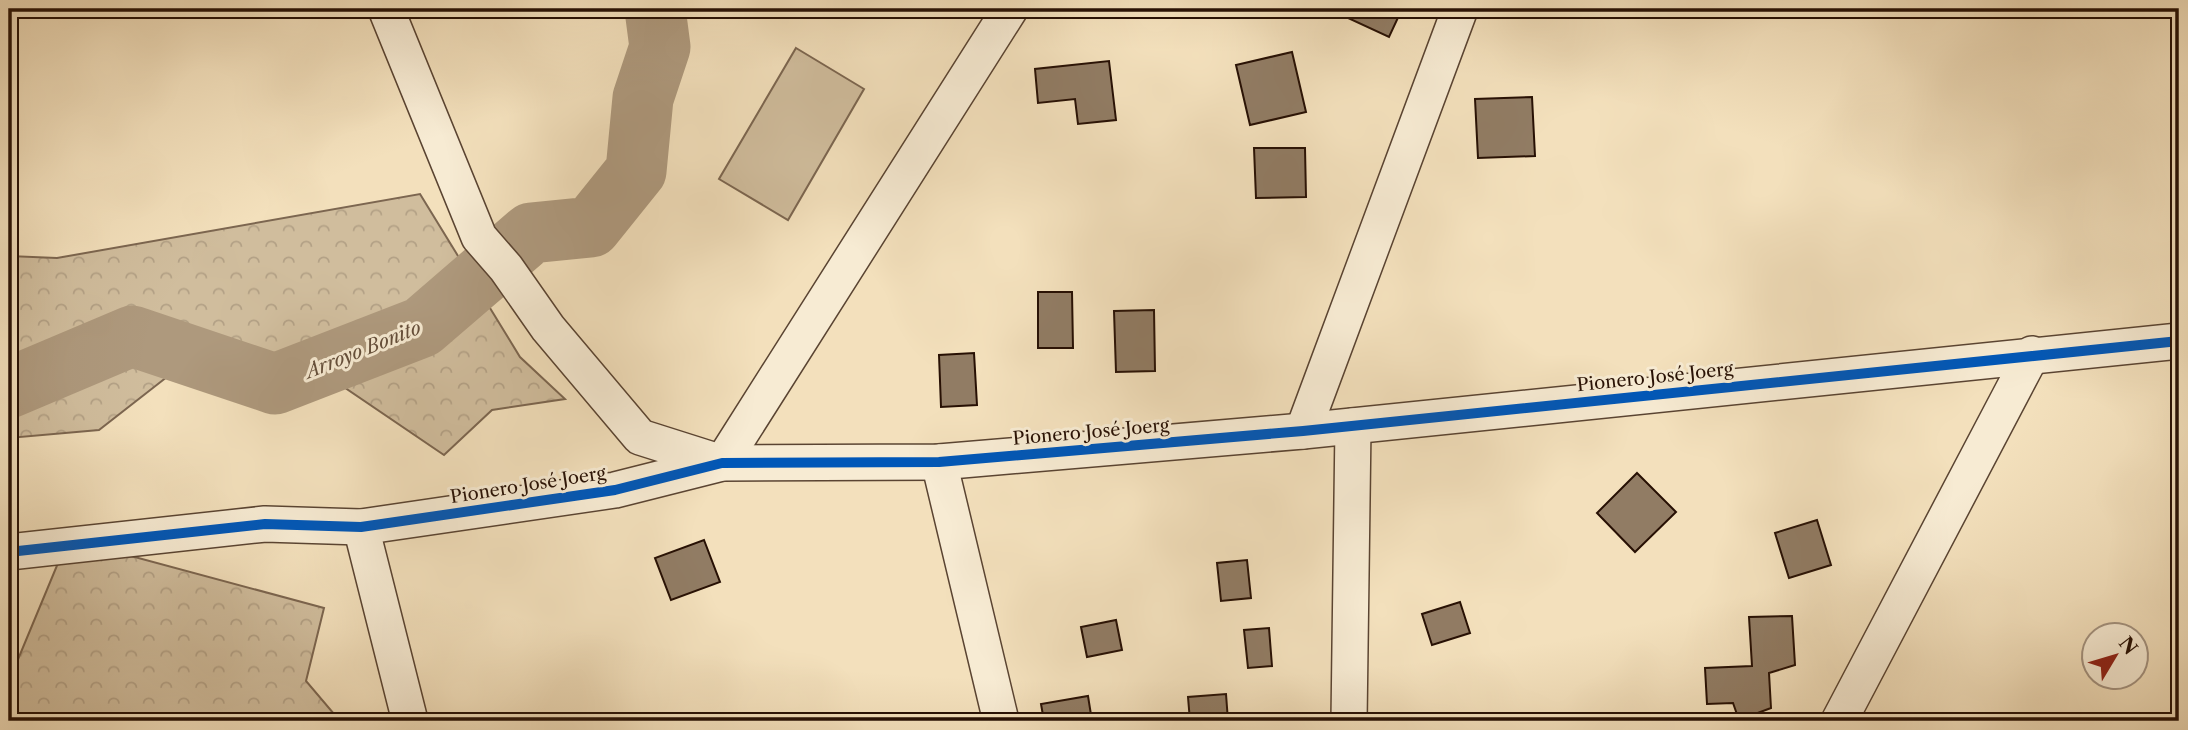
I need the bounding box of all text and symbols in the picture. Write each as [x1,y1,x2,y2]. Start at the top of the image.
water label: Arroyo Bonito [299,316,424,384]
street label: Pionero José Joerg [1576,358,1735,396]
street label: Pionero José Joerg [1012,414,1171,450]
street label: Pionero José Joerg [449,462,608,508]
north arrow [2080,622,2150,692]
text: N [2114,632,2142,659]

